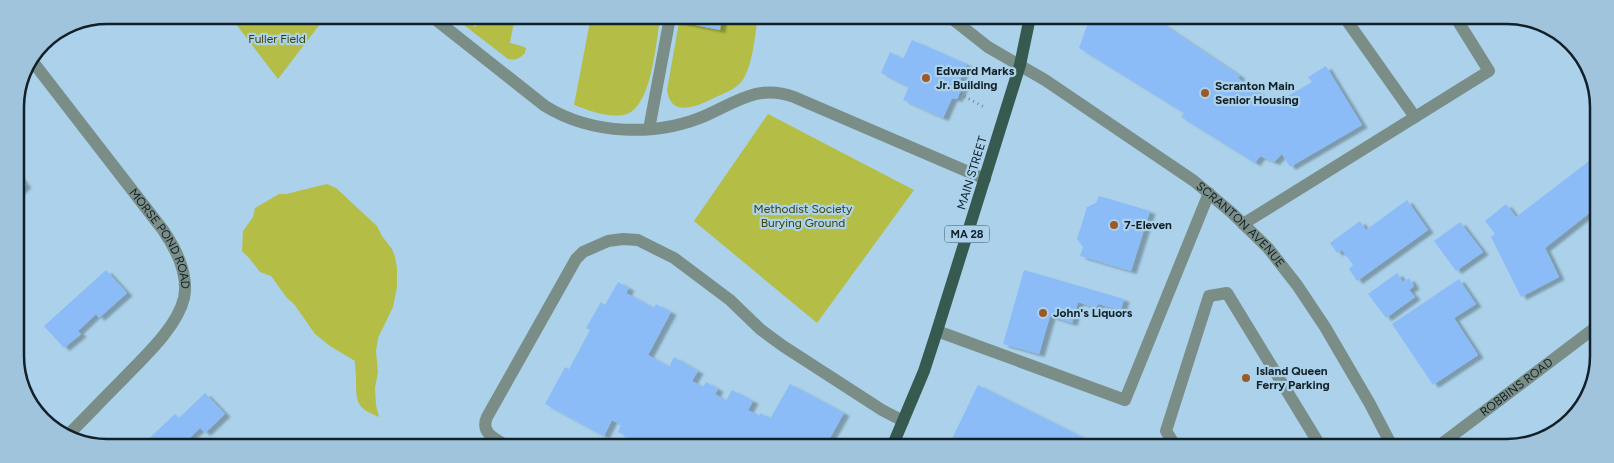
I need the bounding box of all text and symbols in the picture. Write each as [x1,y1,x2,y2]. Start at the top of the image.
park label: Fuller Field [248,32,306,46]
place label: Edward Marks Jr. Building [936,64,1015,92]
marker: Edward Marks Jr. Building [920,72,932,84]
place label: Scranton Main Senior Housing [1215,79,1299,107]
marker: Scranton Main Senior Housing [1199,87,1211,99]
street label: MAIN STREET [954,134,990,211]
street label: SCRANTON AVENUE [1193,179,1287,270]
street label: MORSE POND ROAD [126,186,192,289]
park label: Methodist Society Burying Ground [754,202,853,230]
place label: 7-Eleven [1124,218,1172,232]
marker: 7-Eleven [1108,219,1120,231]
road number: MA 28 [944,225,990,242]
place label: John's Liquors [1053,306,1133,320]
marker: John's Liquors [1037,307,1049,319]
street label: ROBBINS ROAD [1477,355,1556,419]
place label: Island Queen Ferry Parking [1256,364,1330,392]
marker: Island Queen Ferry Parking [1240,372,1252,384]

